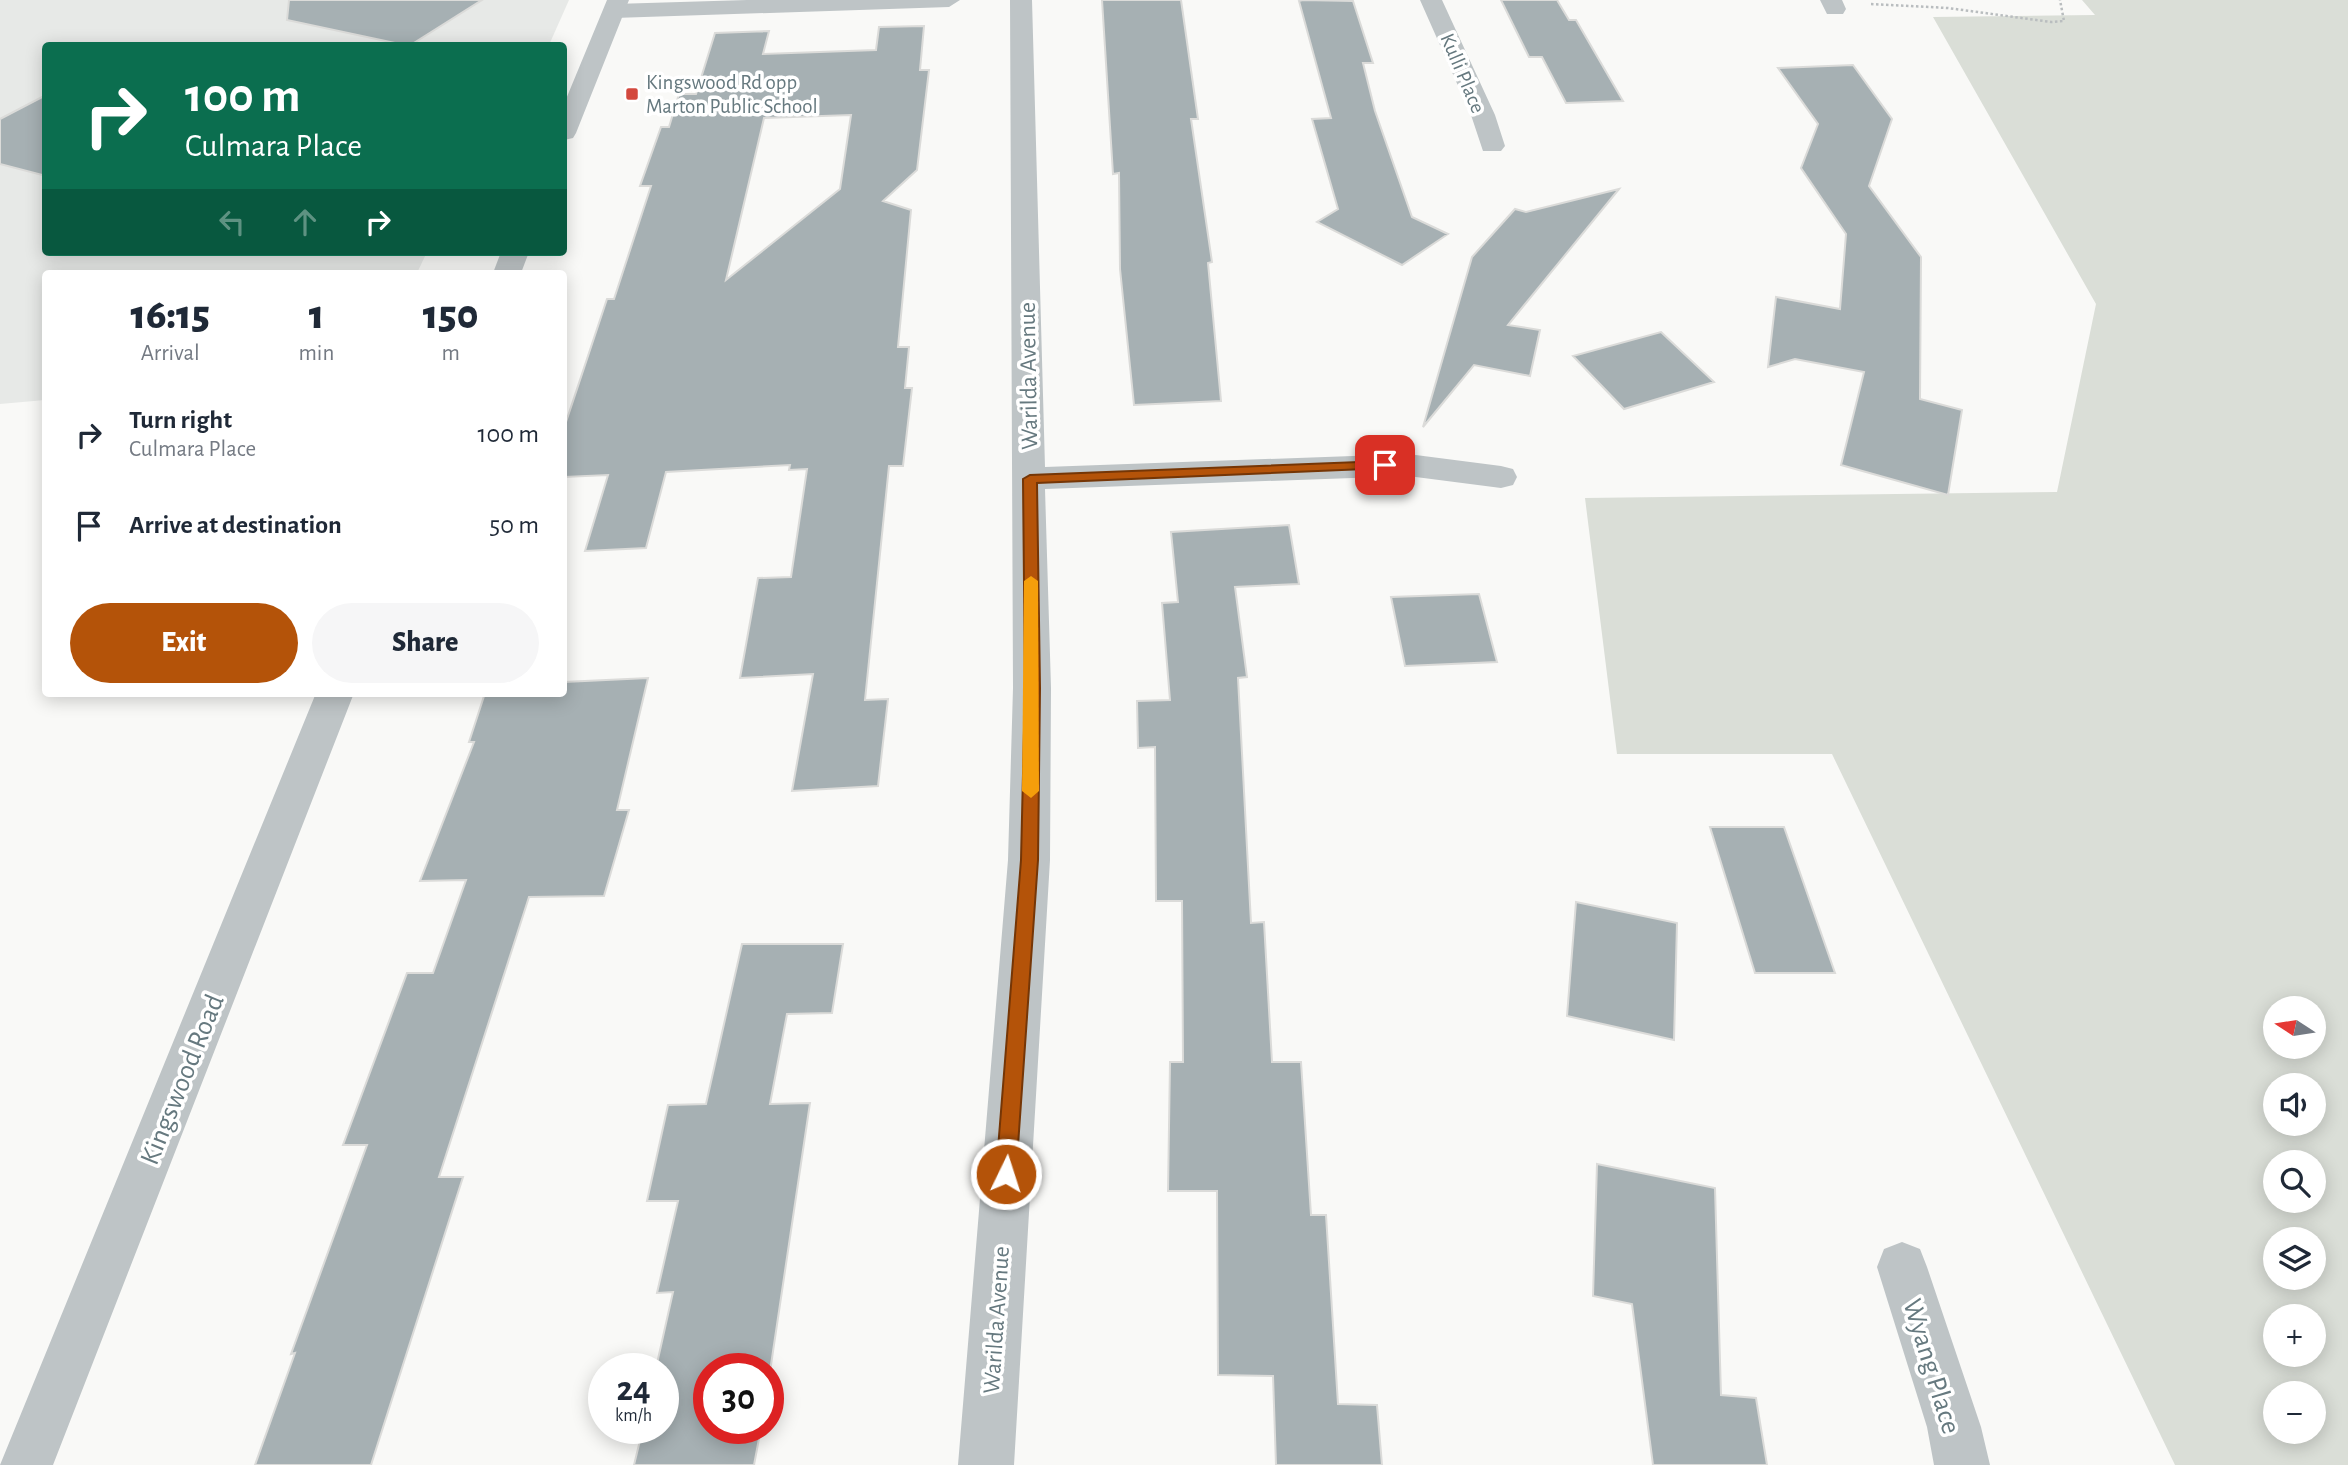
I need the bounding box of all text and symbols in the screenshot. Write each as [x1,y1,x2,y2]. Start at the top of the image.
street label: Kulli Place [1436,30,1489,116]
icon: right [70,70,161,161]
text: 100 m [185,72,301,121]
place label: Kingswood Rd opp Marton Public School [646,72,818,117]
marker: Kingswood Rd opp Marton Public School [624,86,640,102]
text: Culmara Place [185,130,362,162]
icon: left [213,203,251,241]
icon: ahead [286,203,324,241]
icon: right [359,203,397,241]
text: 16:15 [131,294,210,336]
text: 1 [309,294,324,336]
text: 150 [423,294,478,336]
street label: Warilda Avenue [1016,302,1042,450]
text: Arrival [141,342,200,365]
text: min [298,342,334,365]
text: m [441,342,460,365]
text: Turn right [129,407,232,433]
icon: right [70,416,108,454]
text: 100 m [478,421,539,447]
pin [1355,435,1415,495]
text: Culmara Place [129,438,256,461]
icon: arrive [1366,446,1404,484]
icon: arrive [70,507,108,545]
text: Arrive at destination [129,512,342,538]
text: 50 m [489,512,539,538]
button: Exit [70,603,298,683]
button: Share [312,603,539,683]
street label: Kingswood Road [136,990,230,1169]
north arrow [2263,996,2326,1059]
map controls [2263,996,2326,1444]
button: sound [2263,1073,2326,1136]
position arrow [969,1137,1043,1211]
button: search [2263,1150,2326,1213]
button: layers [2263,1227,2326,1290]
street label: Warilda Avenue [980,1245,1014,1395]
street label: Wyang Place [1897,1296,1965,1437]
button: + [2263,1304,2326,1367]
speed limit sign: 30 [693,1353,784,1444]
text: 24 [616,1372,651,1407]
button: − [2263,1381,2326,1444]
text: km/h [615,1407,652,1425]

